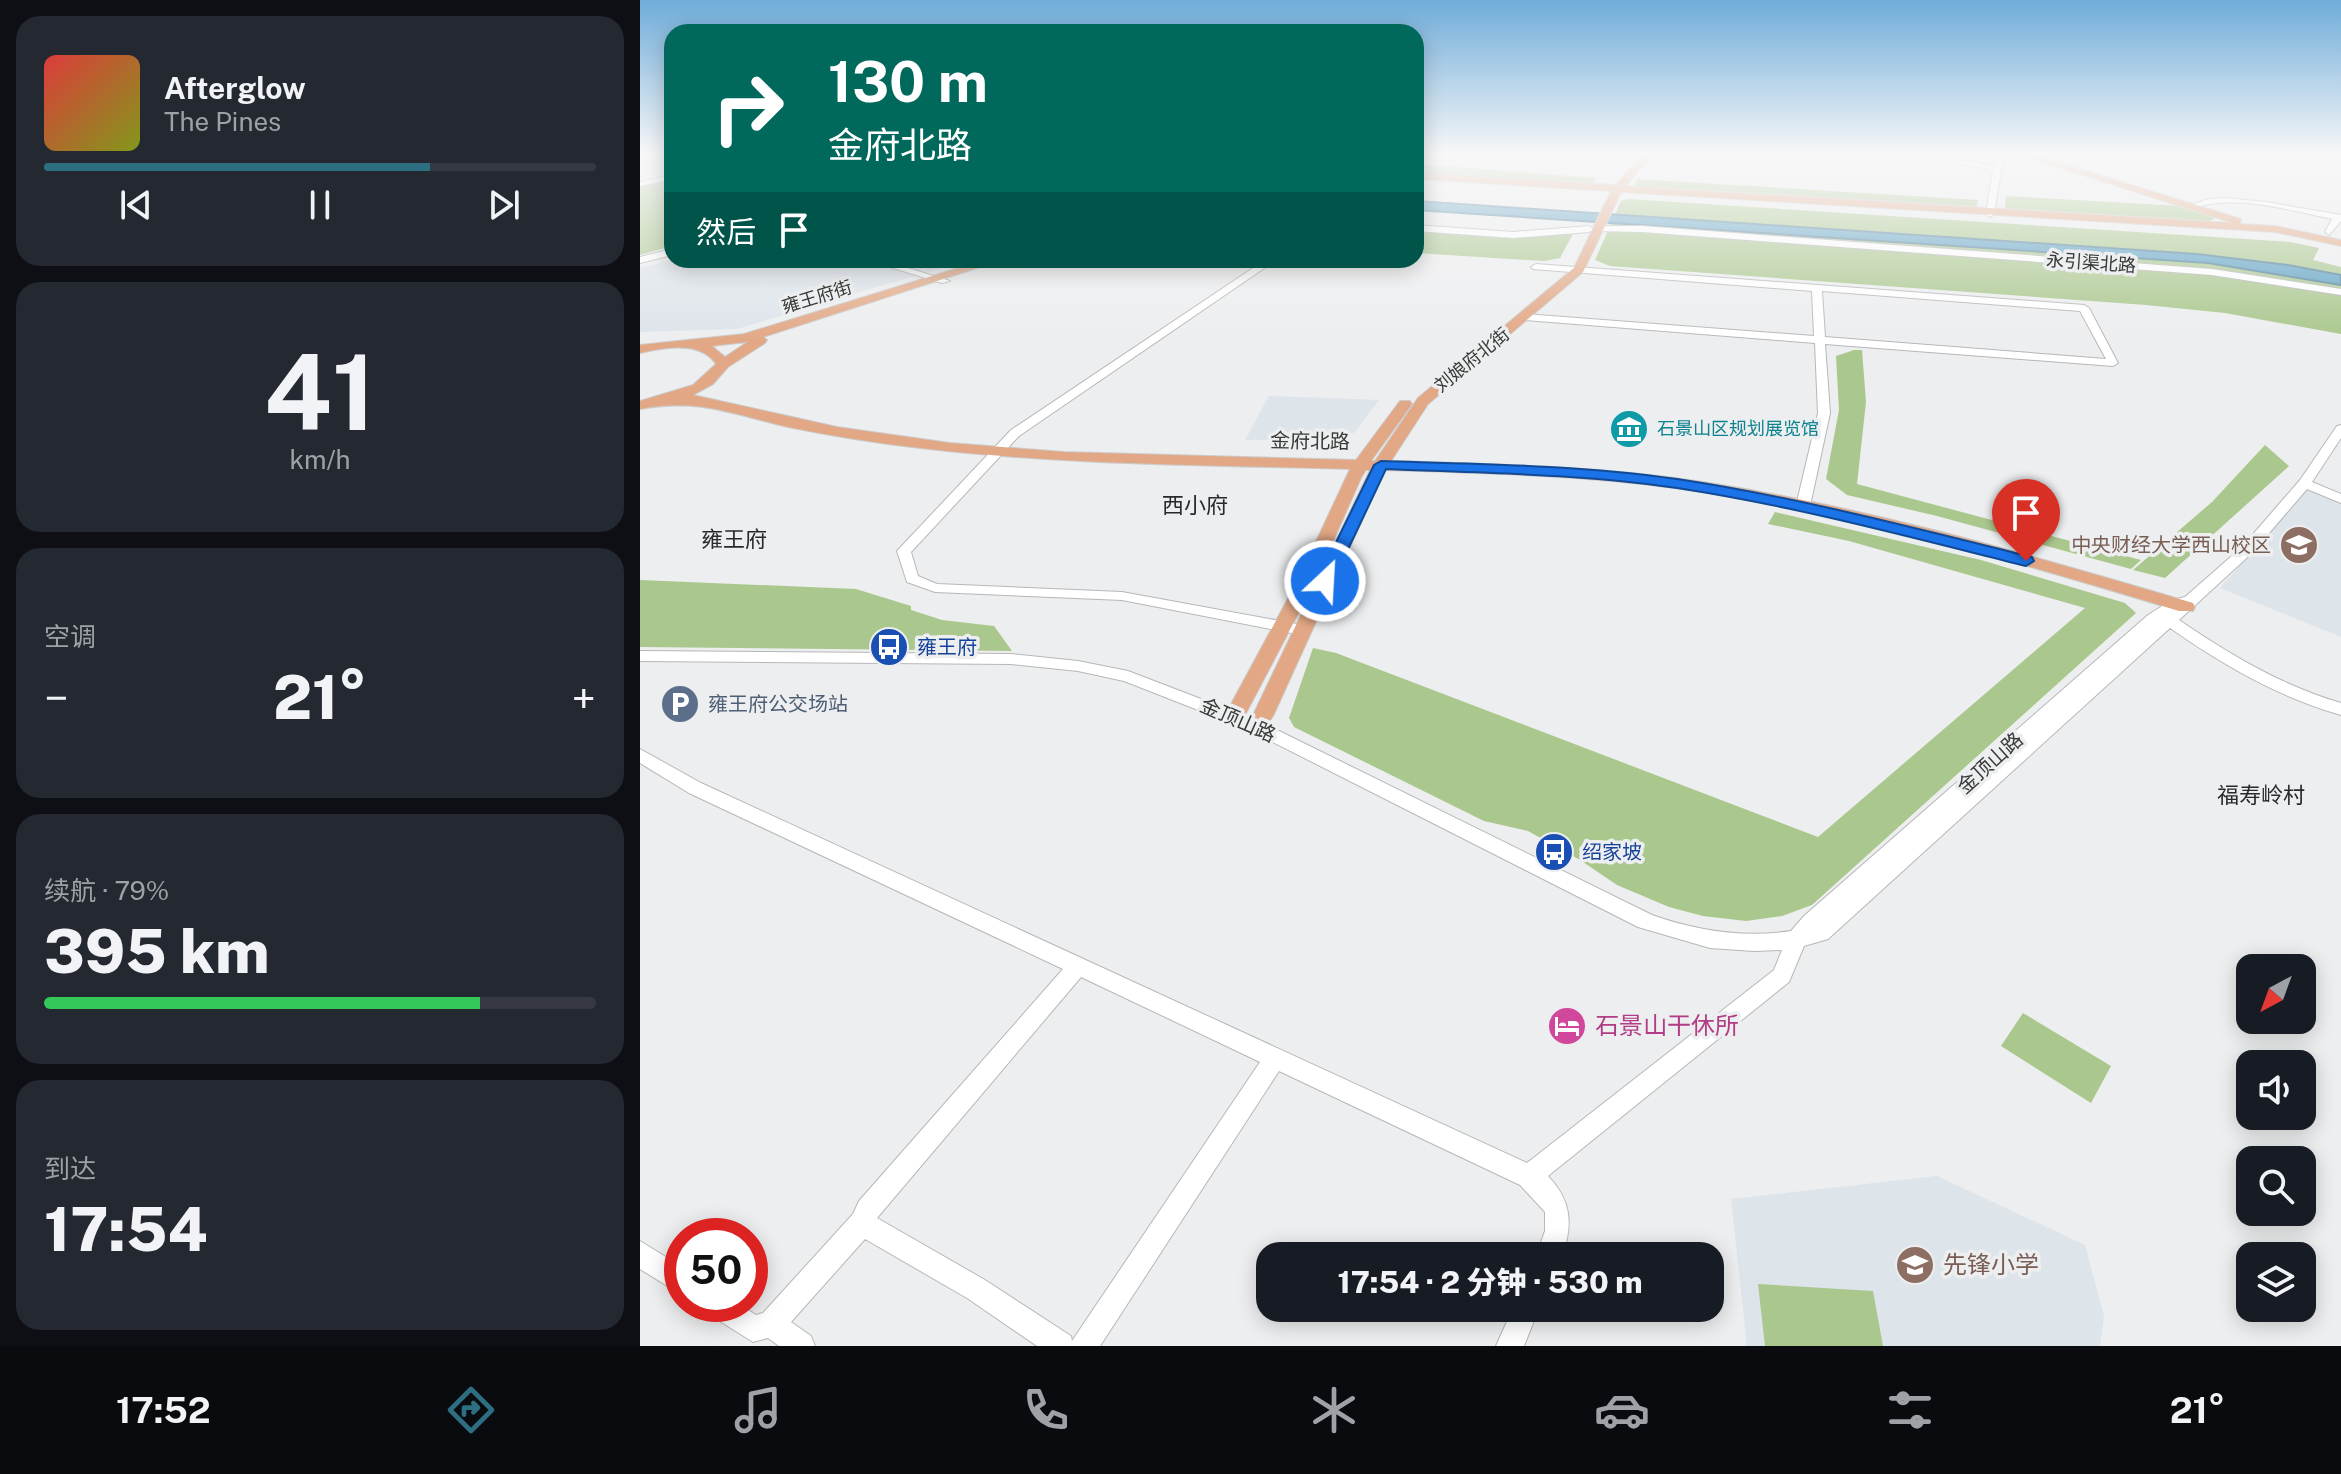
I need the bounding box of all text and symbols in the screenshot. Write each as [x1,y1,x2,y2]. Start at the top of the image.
text: 130 m [828,49,988,115]
icon: right [696,56,800,160]
text: Afterglow [164,70,306,106]
text: The Pines [164,106,281,137]
text: 金府北路 [828,124,972,166]
icon: previous [114,183,158,227]
icon: pause [298,183,342,227]
icon: next [482,183,526,227]
icon: arrive [772,208,816,252]
text: 然后 [696,214,756,250]
street label: 永引渠北路 [2045,249,2137,276]
street label: 雍王府街 [779,276,854,317]
street label: 刘娘府北街 [1430,323,1513,396]
text: 41 [264,331,376,453]
museum icon: 石景山区规划展览馆 [1608,408,1650,450]
place label: 石景山区规划展览馆 [1657,418,1819,439]
street label: 金府北路 [1270,428,1350,454]
text: km/h [289,444,351,475]
pin [1992,479,2060,561]
icon: arrive [2004,491,2048,535]
district label: 西小府 [1162,492,1228,518]
school or university icon: 中央财经大学西山校区 [2278,524,2320,566]
district label: 雍王府 [701,526,767,552]
place label: 中央财经大学西山校区 [2071,533,2271,557]
position arrow [1283,539,1367,623]
text: 空调 [44,621,96,652]
bus stop icon: 雍王府 [868,626,910,668]
place label: 雍王府 [917,635,977,659]
text: 21° [273,662,367,733]
text: − [44,672,68,724]
text: + [572,672,596,724]
parking icon: 雍王府公交场站 [659,683,701,725]
place label: 雍王府公交场站 [708,692,848,716]
street label: 金顶山路 [1197,693,1279,747]
street label: 金顶山路 [1952,727,2028,799]
district label: 福寿岭村 [2217,782,2305,808]
bus stop icon: 绍家坡 [1533,831,1575,873]
place label: 绍家坡 [1582,840,1642,864]
text: 续航 · 79% [44,875,169,906]
text: 395 km [44,916,270,987]
north arrow [2236,954,2316,1034]
map controls [2236,954,2316,1322]
hotel icon: 石景山干休所 [1546,1005,1588,1047]
place label: 石景山干休所 [1595,1011,1739,1039]
button: sound [2236,1050,2316,1130]
button: search [2236,1146,2316,1226]
text: 到达 [44,1153,96,1184]
text: 17:54 [44,1194,208,1265]
speed limit sign: 50 [664,1218,768,1322]
button: layers [2236,1242,2316,1322]
school or university icon: 先锋小学 [1894,1244,1936,1286]
place label: 先锋小学 [1943,1250,2039,1278]
text: 17:54 · 2 分钟 · 530 m [1338,1264,1643,1300]
icon: directions [443,1382,499,1438]
icon: music [730,1382,786,1438]
icon: phone [1018,1382,1074,1438]
icon: climate [1306,1382,1362,1438]
icon: car [1594,1382,1650,1438]
icon: filters [1882,1382,1938,1438]
text: 17:52 [116,1389,211,1431]
text: 21° [2170,1389,2225,1431]

